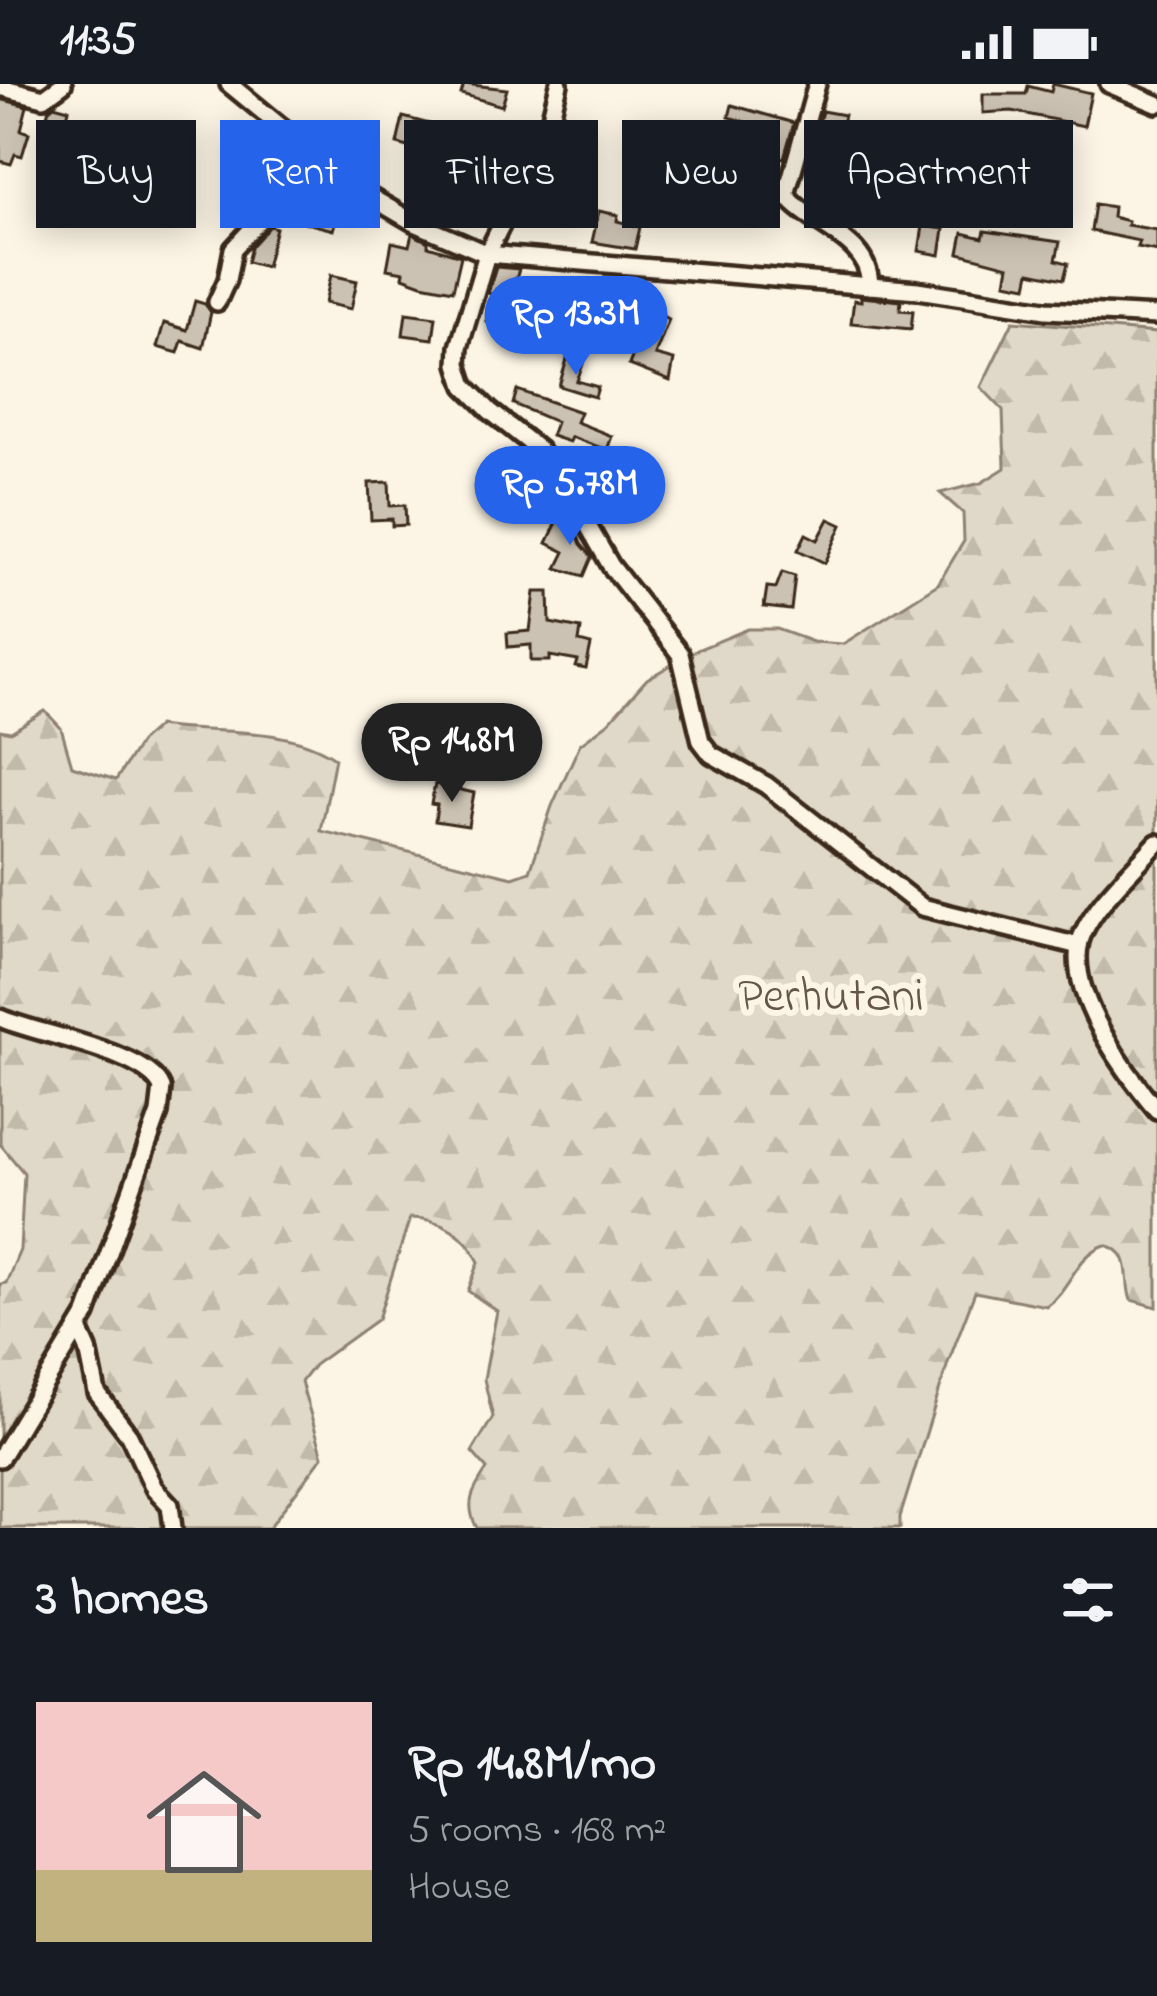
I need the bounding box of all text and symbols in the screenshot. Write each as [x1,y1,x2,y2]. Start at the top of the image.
text: 11:35 [60,9,137,75]
chip: Buy [36,120,196,228]
chip: Rent [220,120,380,228]
chip: Filters [404,120,598,228]
chip: New [622,120,780,228]
chip: Apartment [804,120,1073,228]
pin: Rp 13.3M [452,276,700,378]
text: Rp 13.3M [512,286,640,343]
pin: Rp 5.78M [446,446,694,548]
text: Rp 5.78M [501,456,639,513]
pin: Rp 14.8M [328,703,576,805]
text: Rp 14.8M [388,713,516,770]
park label: Perhutani [738,963,924,1033]
text: 3 homes [36,1563,209,1638]
icon: filters [1055,1567,1121,1633]
text: Rp 14.8M/mo [408,1728,656,1803]
icon: home [132,1750,276,1894]
text: 5 rooms · 168 m² [408,1803,666,1860]
text: House [408,1860,510,1917]

